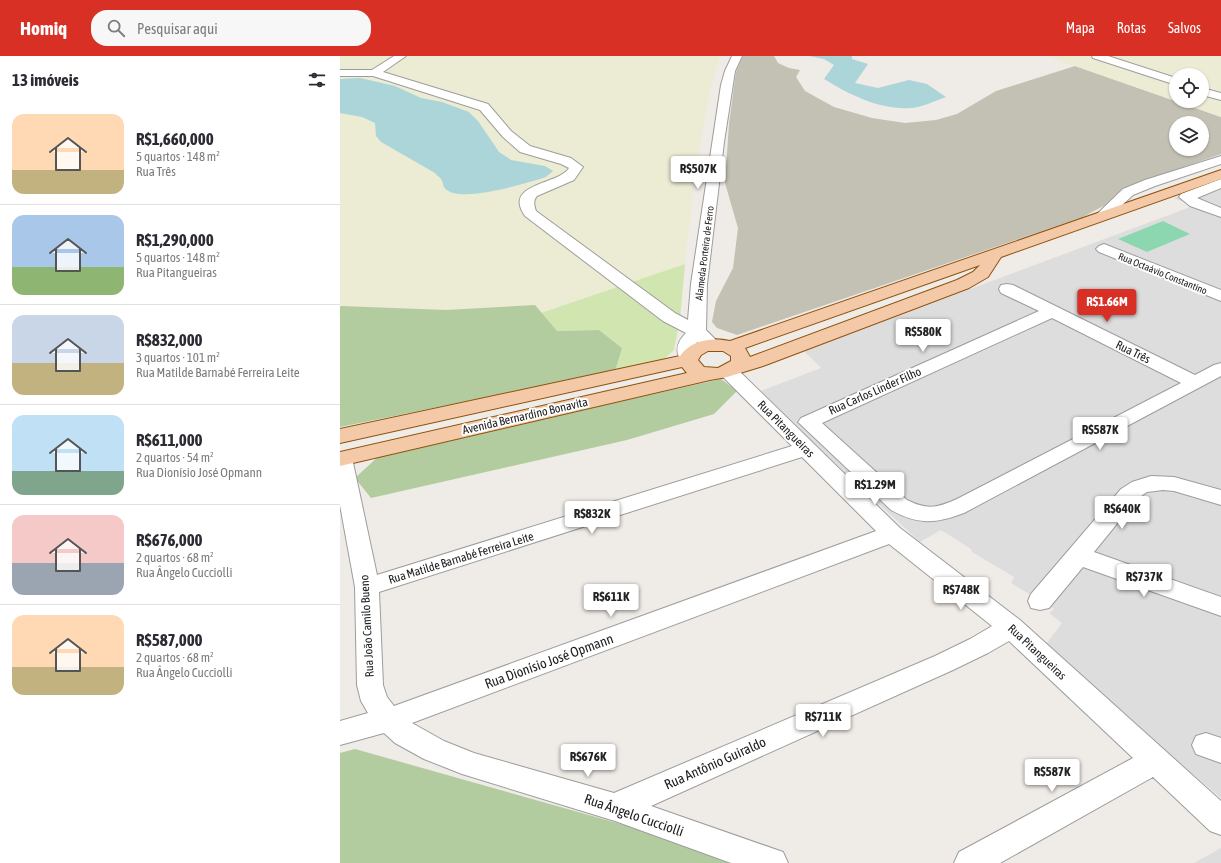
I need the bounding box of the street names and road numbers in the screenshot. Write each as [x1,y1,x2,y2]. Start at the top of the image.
street label: Alameda Porteira de Ferro [693,205,716,301]
street label: Rua Octaávio Constantino [1117,251,1209,296]
street label: Rua Três [1113,338,1153,366]
street label: Rua Carlos Linder Filho [827,364,924,418]
street label: Avenida Bernardino Bonavita [461,395,589,437]
street label: Rua Pitangueiras [755,398,817,460]
street label: Rua Matilde Barnabé Ferreira Leite [387,529,535,587]
street label: Rua João Camilo Bueno [357,574,377,678]
street label: Rua Pitangueiras [1005,621,1069,683]
street label: Rua Dionísio José Opmann [482,630,616,692]
street label: Rua Antônio Guiraldo [662,733,768,793]
street label: Rua Ângelo Cucciolli [582,791,686,839]

